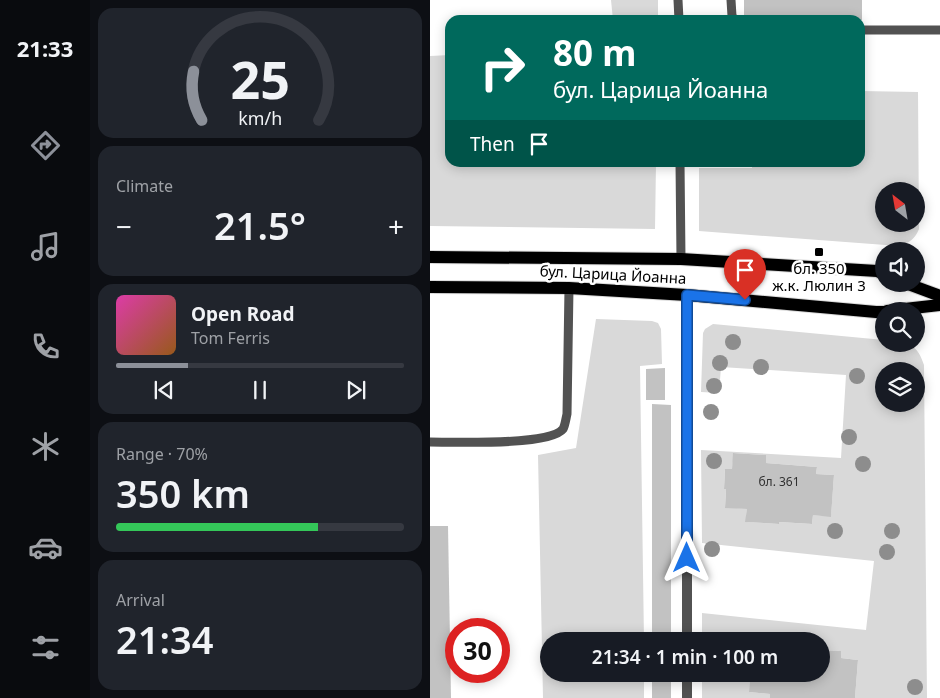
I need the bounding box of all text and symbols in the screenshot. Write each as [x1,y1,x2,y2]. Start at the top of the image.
text: 80 m [553,29,636,76]
text: 21:33 [17,33,73,63]
icon: right [470,35,535,100]
text: 25 [230,43,290,114]
text: бул. Царица Йоанна [553,74,768,104]
text: km/h [238,106,282,130]
icon: directions [28,128,63,163]
icon: arrive [525,130,553,158]
text: Then [470,131,515,157]
text: Climate [116,175,173,197]
north arrow [875,182,925,232]
map controls [875,182,925,412]
text: 21.5° [214,199,306,251]
text: − [116,207,132,245]
text: + [388,207,404,245]
icon: music [28,229,63,264]
button: sound [875,242,925,292]
marker: бл. 350 ж.к. Люлин 3 [813,246,825,258]
pin [724,249,766,300]
icon: arrive [731,256,759,284]
place label: бл. 350 ж.к. Люлин 3 [772,258,866,295]
street label: бул. Царица Йоанна [539,260,687,288]
text: Open Road [191,301,294,327]
button: search [875,302,925,352]
text: Tom Ferris [191,327,270,349]
icon: phone [28,329,63,364]
button: layers [875,362,925,412]
icon: previous [150,376,178,404]
icon: pause [246,376,274,404]
icon: next [342,376,370,404]
icon: climate [28,429,63,464]
text: Range · 70% [116,443,208,465]
text: 350 km [116,467,250,519]
house number: бл. 361 [758,473,800,490]
icon: car [28,530,63,565]
position arrow [660,531,712,583]
text: Arrival [116,589,165,611]
text: 21:34 [116,613,213,665]
speed limit sign: 30 [445,618,510,683]
icon: filters [28,630,63,665]
text: 21:34 · 1 min · 100 m [592,644,778,670]

